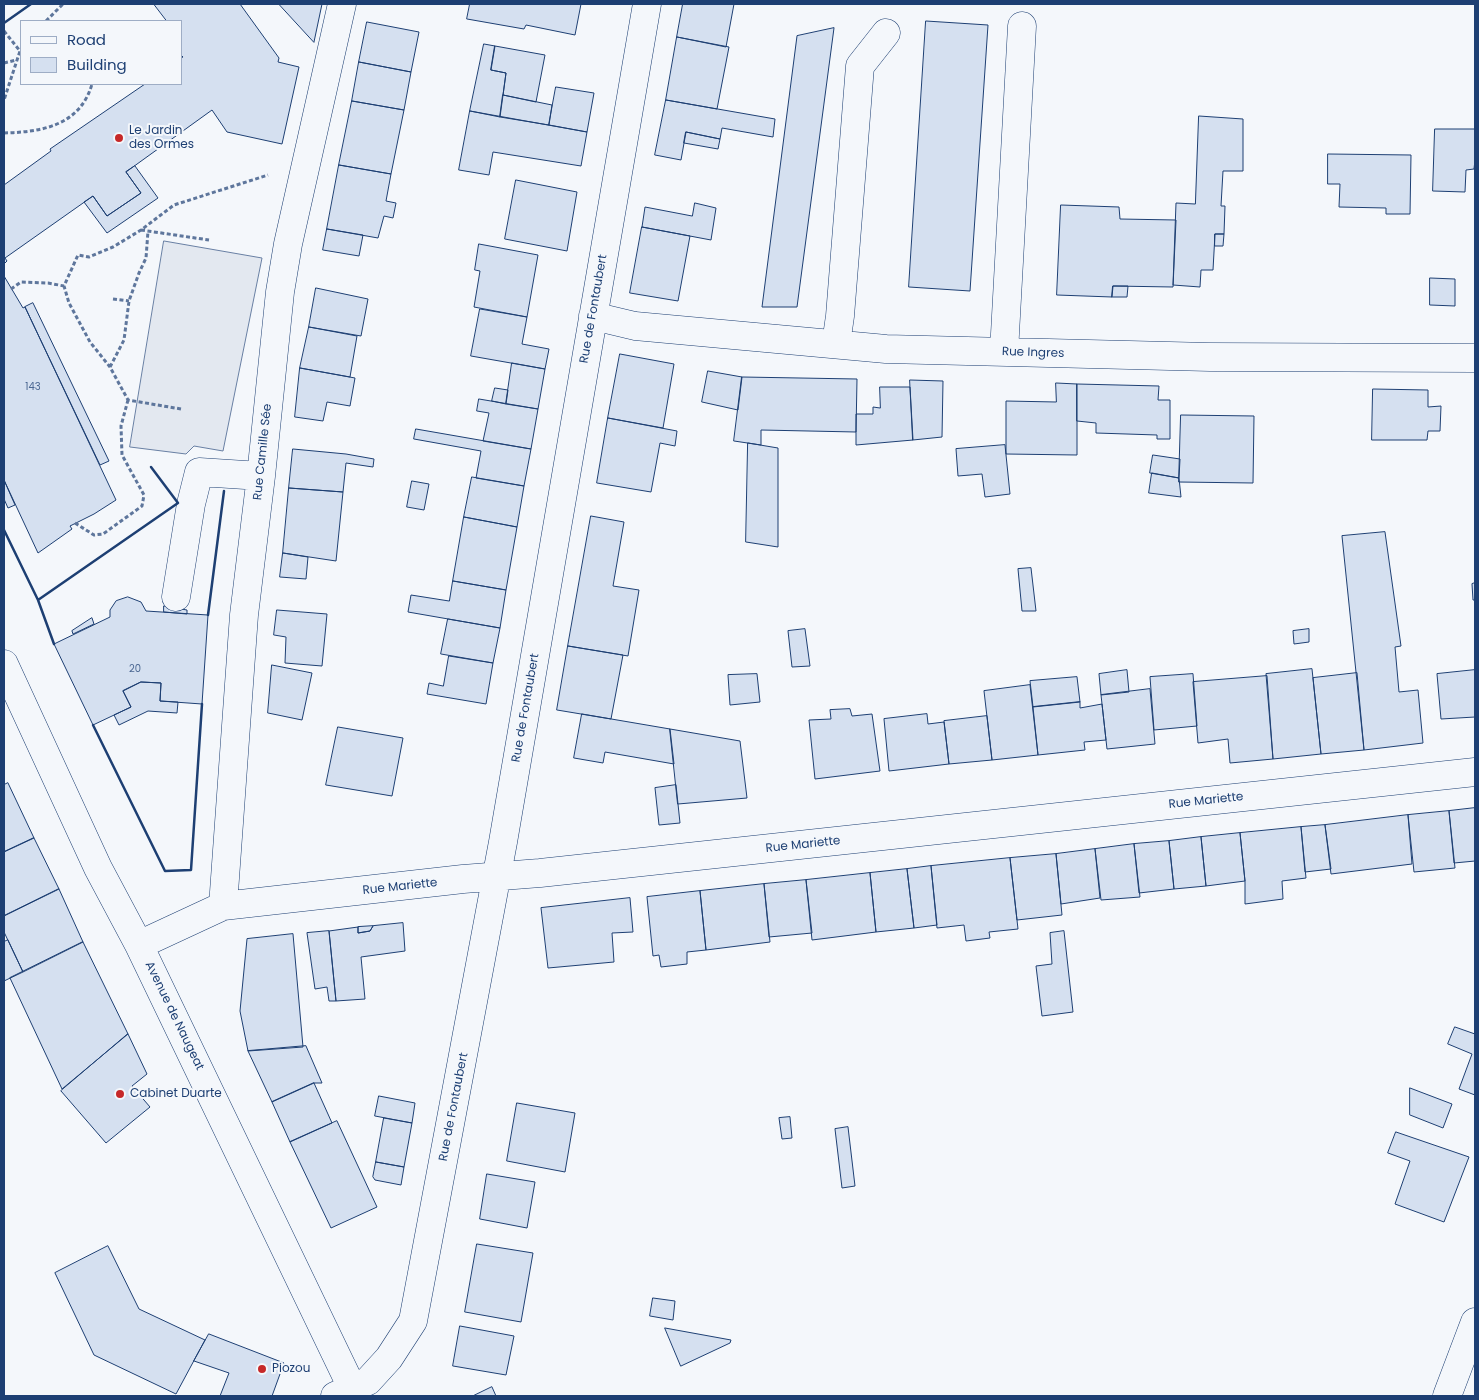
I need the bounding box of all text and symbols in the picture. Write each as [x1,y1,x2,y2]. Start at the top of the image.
legend [20,20,182,85]
text: Road [67,29,106,50]
text: Building [67,54,127,75]
place label: Le Jardin des Ormes [129,124,194,152]
marker: Le Jardin des Ormes [113,132,125,144]
street label: Rue de Fontaubert [577,253,611,365]
street label: Rue Ingres [1001,345,1065,361]
house number: 143 [25,381,41,393]
street label: Rue Camille Sée [251,403,275,501]
street label: Rue de Fontaubert [509,652,543,764]
house number: 20 [129,663,141,675]
street label: Rue Mariette [1168,790,1244,812]
street label: Rue Mariette [765,834,841,856]
street label: Rue Mariette [362,876,438,898]
street label: Avenue de Naugeat [141,959,207,1073]
street label: Rue de Fontaubert [436,1051,472,1163]
place label: Cabinet Duarte [130,1087,222,1101]
marker: Cabinet Duarte [114,1088,126,1100]
place label: Piozou [272,1362,310,1376]
marker: Piozou [256,1363,268,1375]

